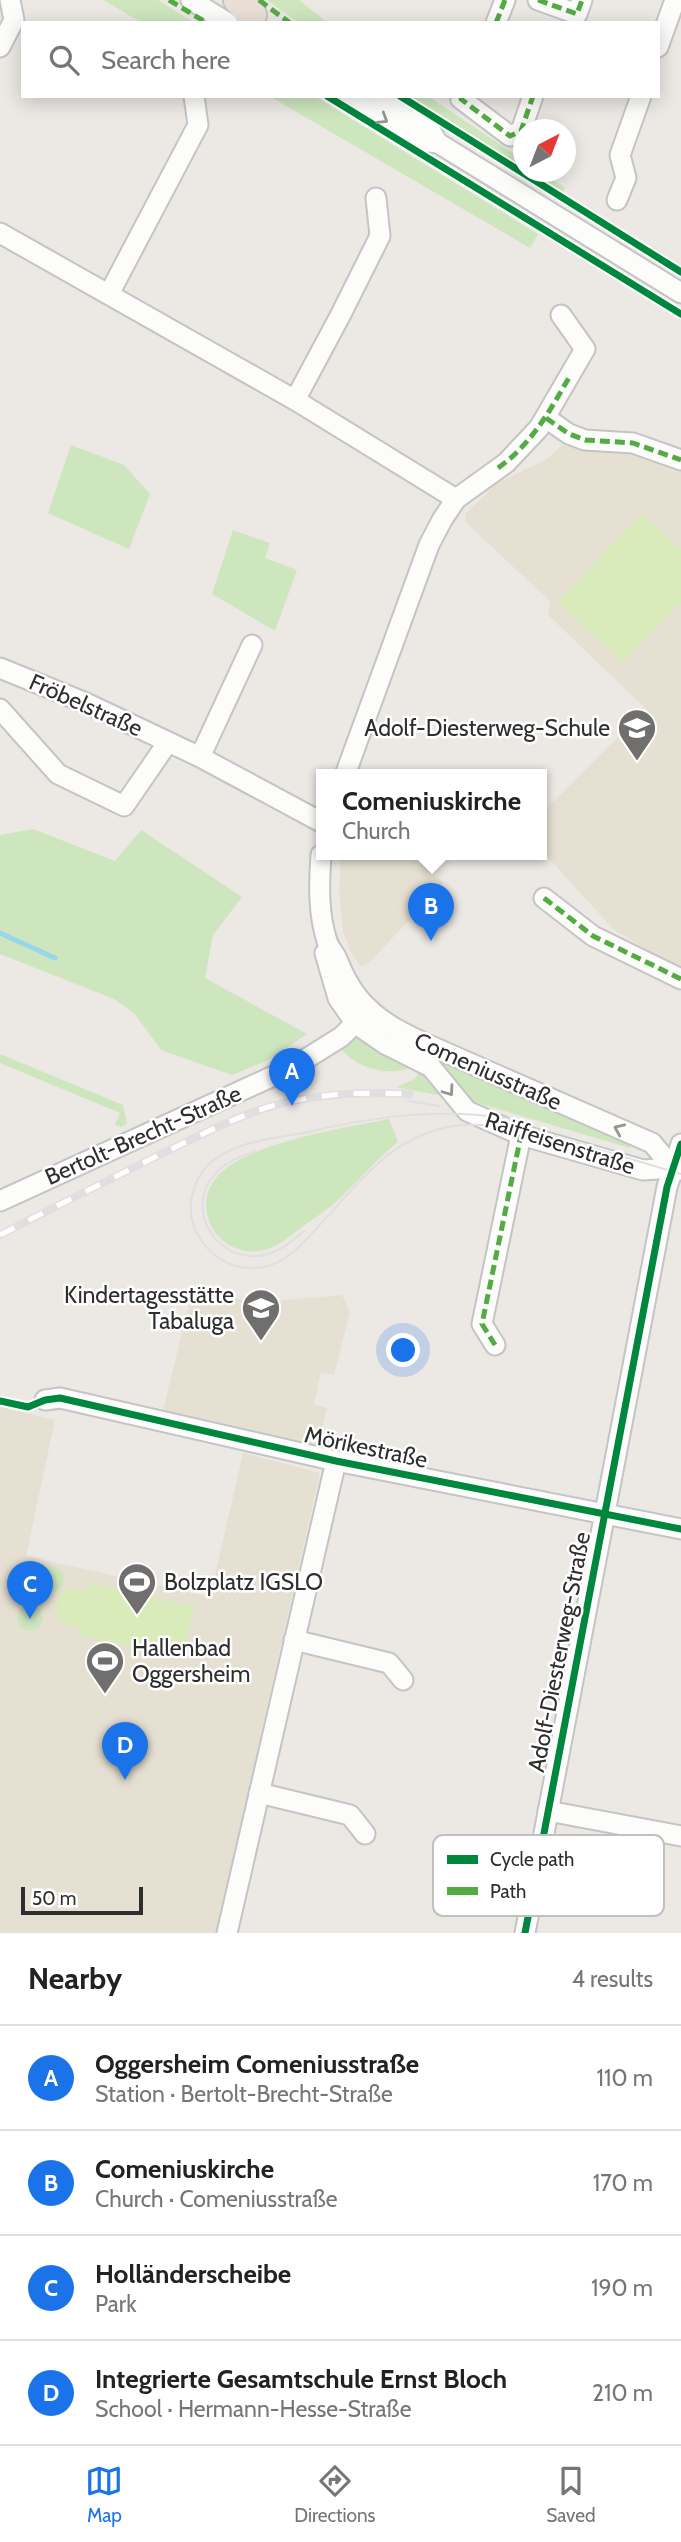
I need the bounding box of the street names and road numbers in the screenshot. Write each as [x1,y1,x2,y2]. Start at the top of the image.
street label: Fröbelstraße [25,668,147,742]
street label: Comeniusstraße [410,1026,566,1116]
street label: Bertolt-Brecht-Straße [40,1079,246,1191]
street label: Raiffeisenstraße [482,1106,639,1180]
street label: Mörikestraße [302,1420,430,1474]
street label: Adolf-Diesterweg-Straße [522,1529,596,1775]

